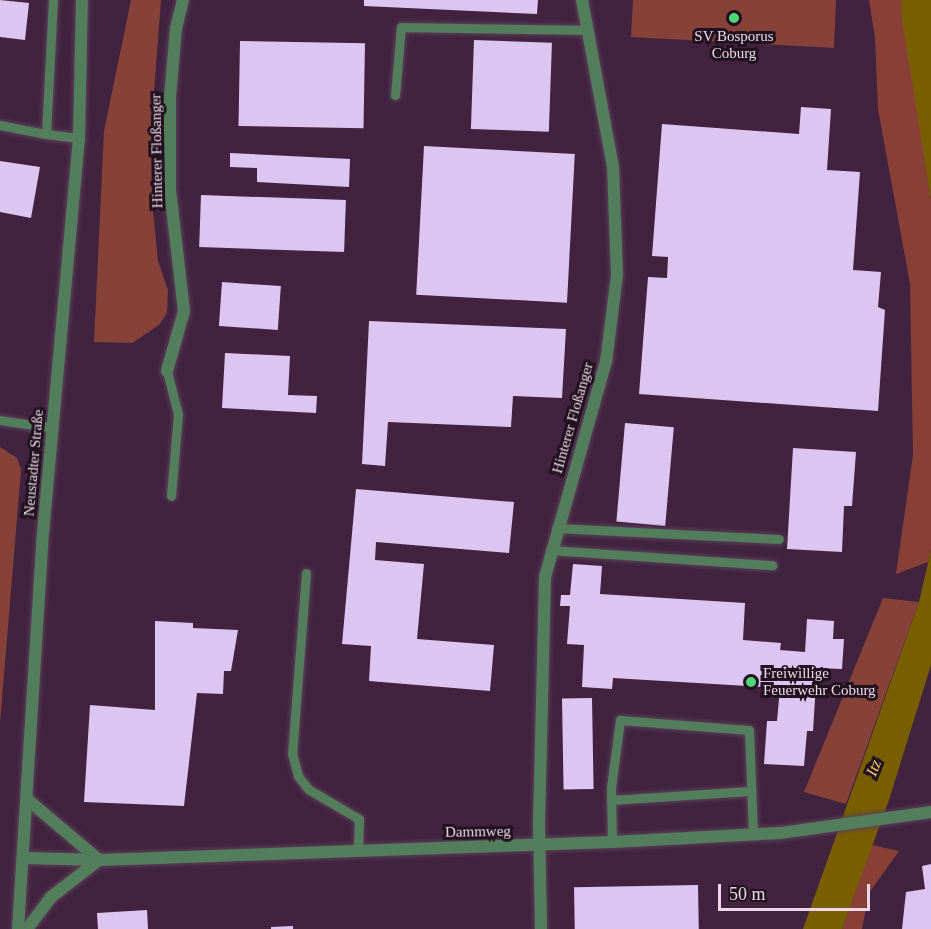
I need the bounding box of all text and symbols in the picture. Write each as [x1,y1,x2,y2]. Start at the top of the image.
marker: SV Bosporus Coburg [727,11,741,25]
place label: SV Bosporus Coburg [694,27,774,62]
street label: Hinterer Floßanger [147,94,167,208]
street label: Hinterer Floßanger [549,360,597,476]
street label: Neustadter Straße [20,409,48,517]
place label: Freiwillige Feuerwehr Coburg [763,664,876,699]
marker: Freiwillige Feuerwehr Coburg [744,675,758,689]
water label: Itz [862,757,886,779]
street label: Dammweg [445,822,511,842]
scale bar [721,872,872,910]
text: 50 m [729,884,766,904]

